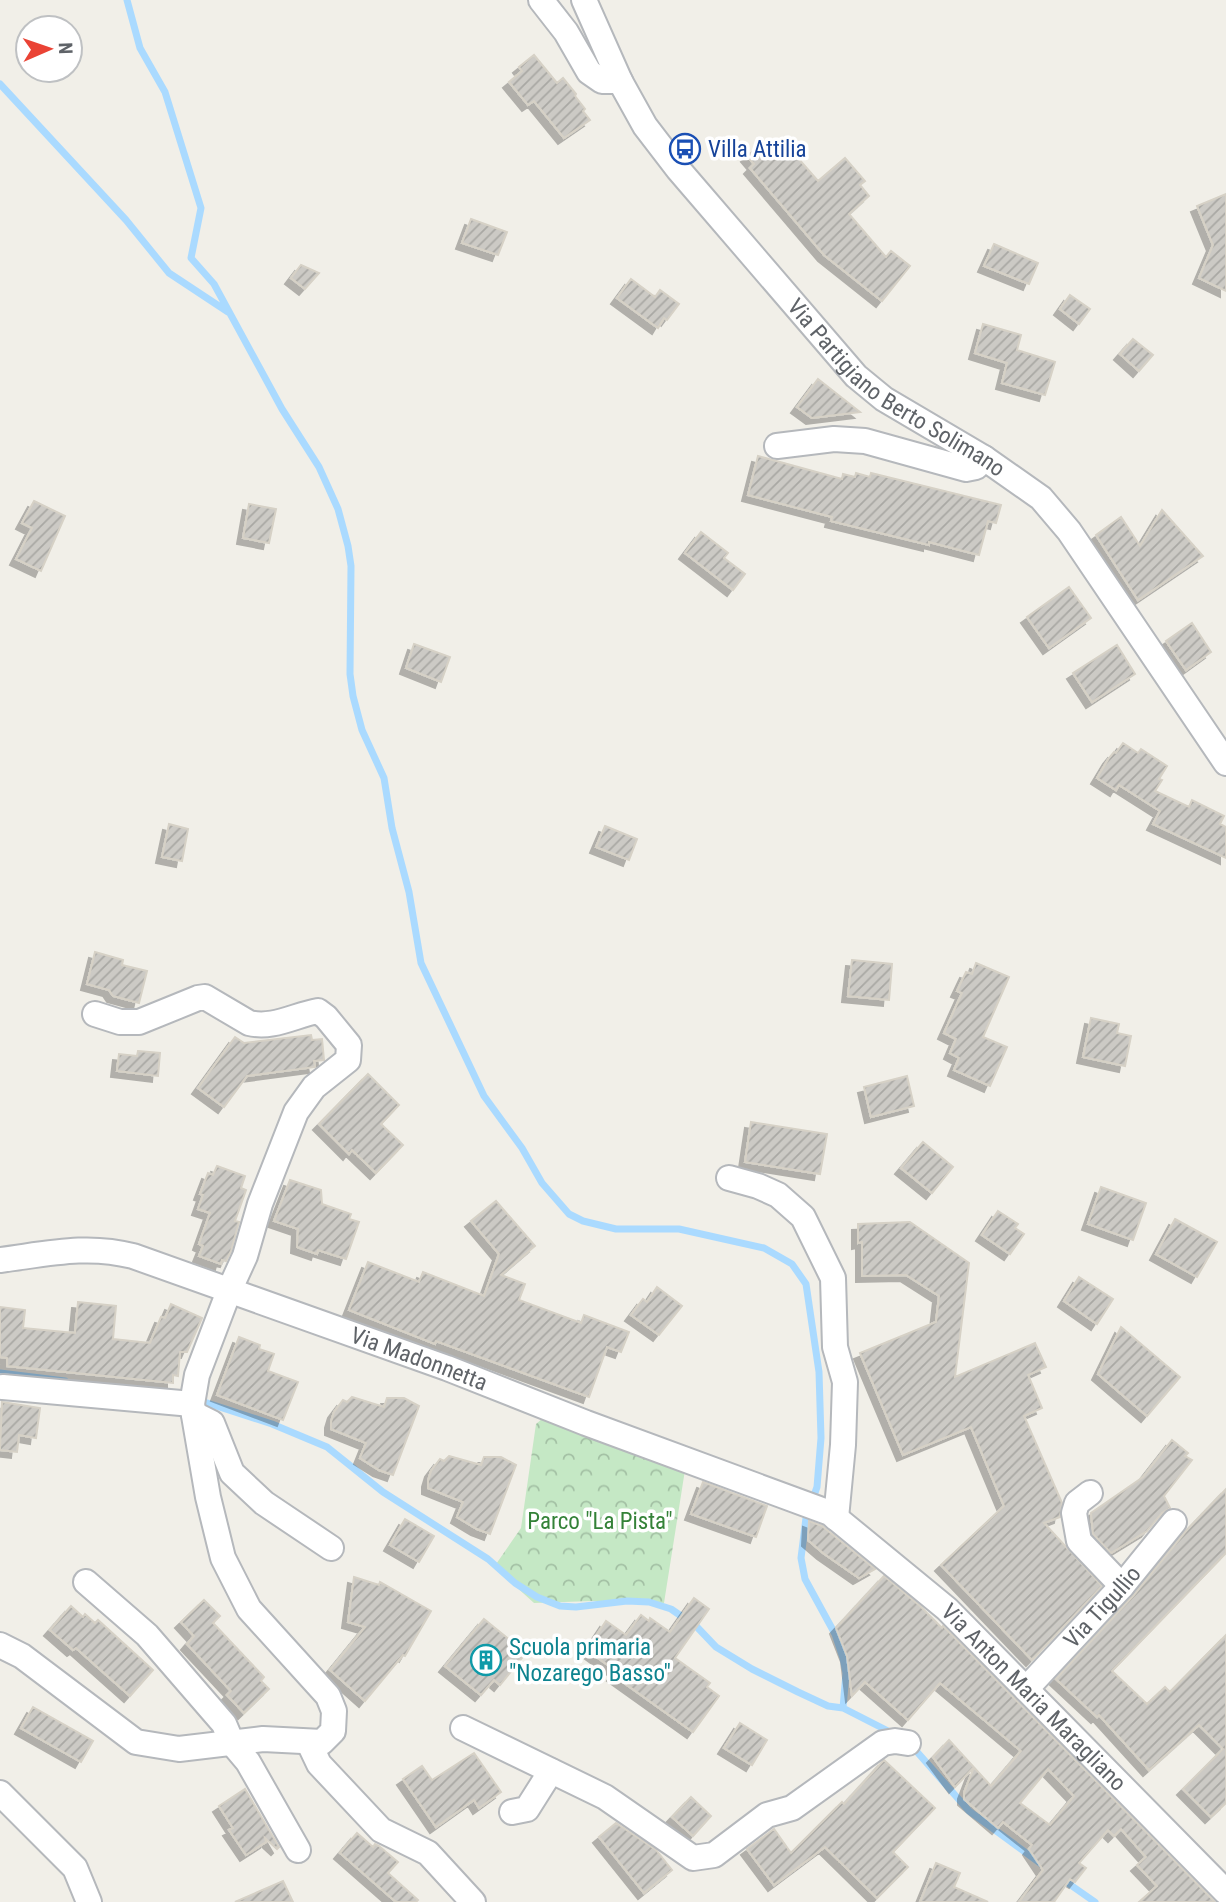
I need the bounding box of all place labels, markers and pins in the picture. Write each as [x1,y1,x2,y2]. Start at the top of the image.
bus stop icon: Villa Attilia [668,132,702,166]
place label: Villa Attilia [708,136,807,163]
place label: Scuola primaria "Nozarego Basso" [509,1634,671,1687]
building icon: Scuola primaria "Nozarego Basso" [469,1643,503,1677]

